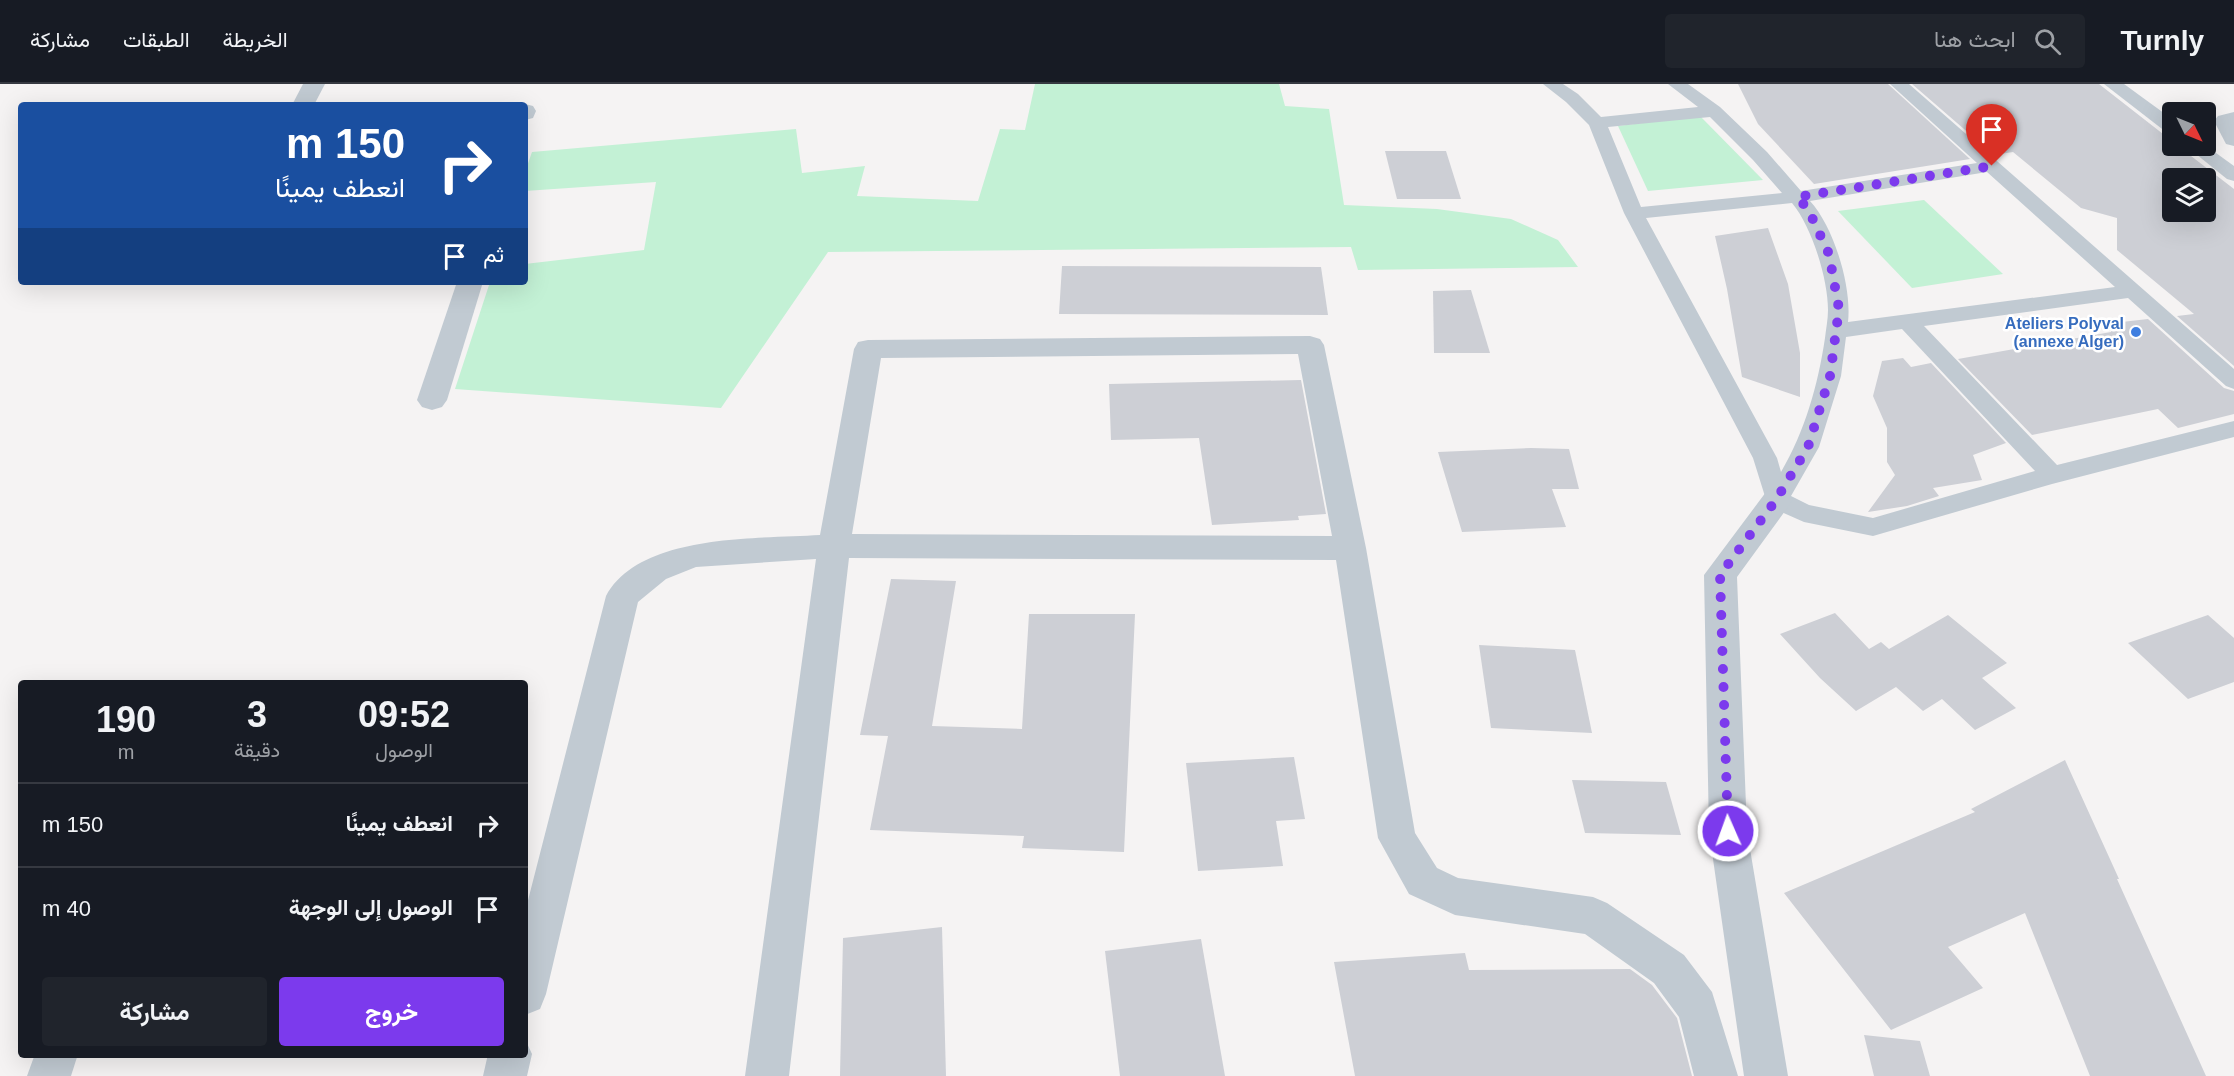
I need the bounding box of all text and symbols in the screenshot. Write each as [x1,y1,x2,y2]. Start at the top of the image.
search box [1665,14,2085,68]
icon: search [2031,25,2064,58]
text: Turnly [2121,25,2204,56]
text: ابحث هنا [1934,27,2016,52]
text: مشاركة [30,28,90,51]
text: الطبقات [123,28,190,51]
text: الخريطة [223,28,288,51]
north arrow [2162,102,2216,156]
map controls [2162,102,2216,222]
pin [1966,104,2017,166]
icon: arrive [1975,113,2008,146]
text: 150 m [286,120,405,167]
icon: right [426,126,504,204]
button: layers [2162,168,2216,222]
text: انعطف يمينًا [275,173,405,203]
icon: arrive [438,240,471,273]
text: ثم [483,242,504,267]
place label: Ateliers Polyval (annexe Alger) [2005,315,2124,350]
marker: Ateliers Polyval (annexe Alger) [2129,325,2143,339]
text: 3 [247,694,267,735]
text: 09:52 [358,694,450,735]
text: 190 [96,699,156,740]
text: دقيقة [234,739,280,761]
text: الوصول [375,739,433,761]
text: m [118,741,134,763]
position arrow [1696,799,1760,863]
icon: right [471,809,504,842]
text: انعطف يمينًا [345,811,453,836]
text: 150 m [42,812,103,837]
icon: arrive [471,893,504,926]
text: الوصول إلى الوجهة [289,895,453,920]
text: 40 m [42,896,91,921]
button: مشاركة [42,977,267,1046]
button: خروج [279,977,504,1046]

